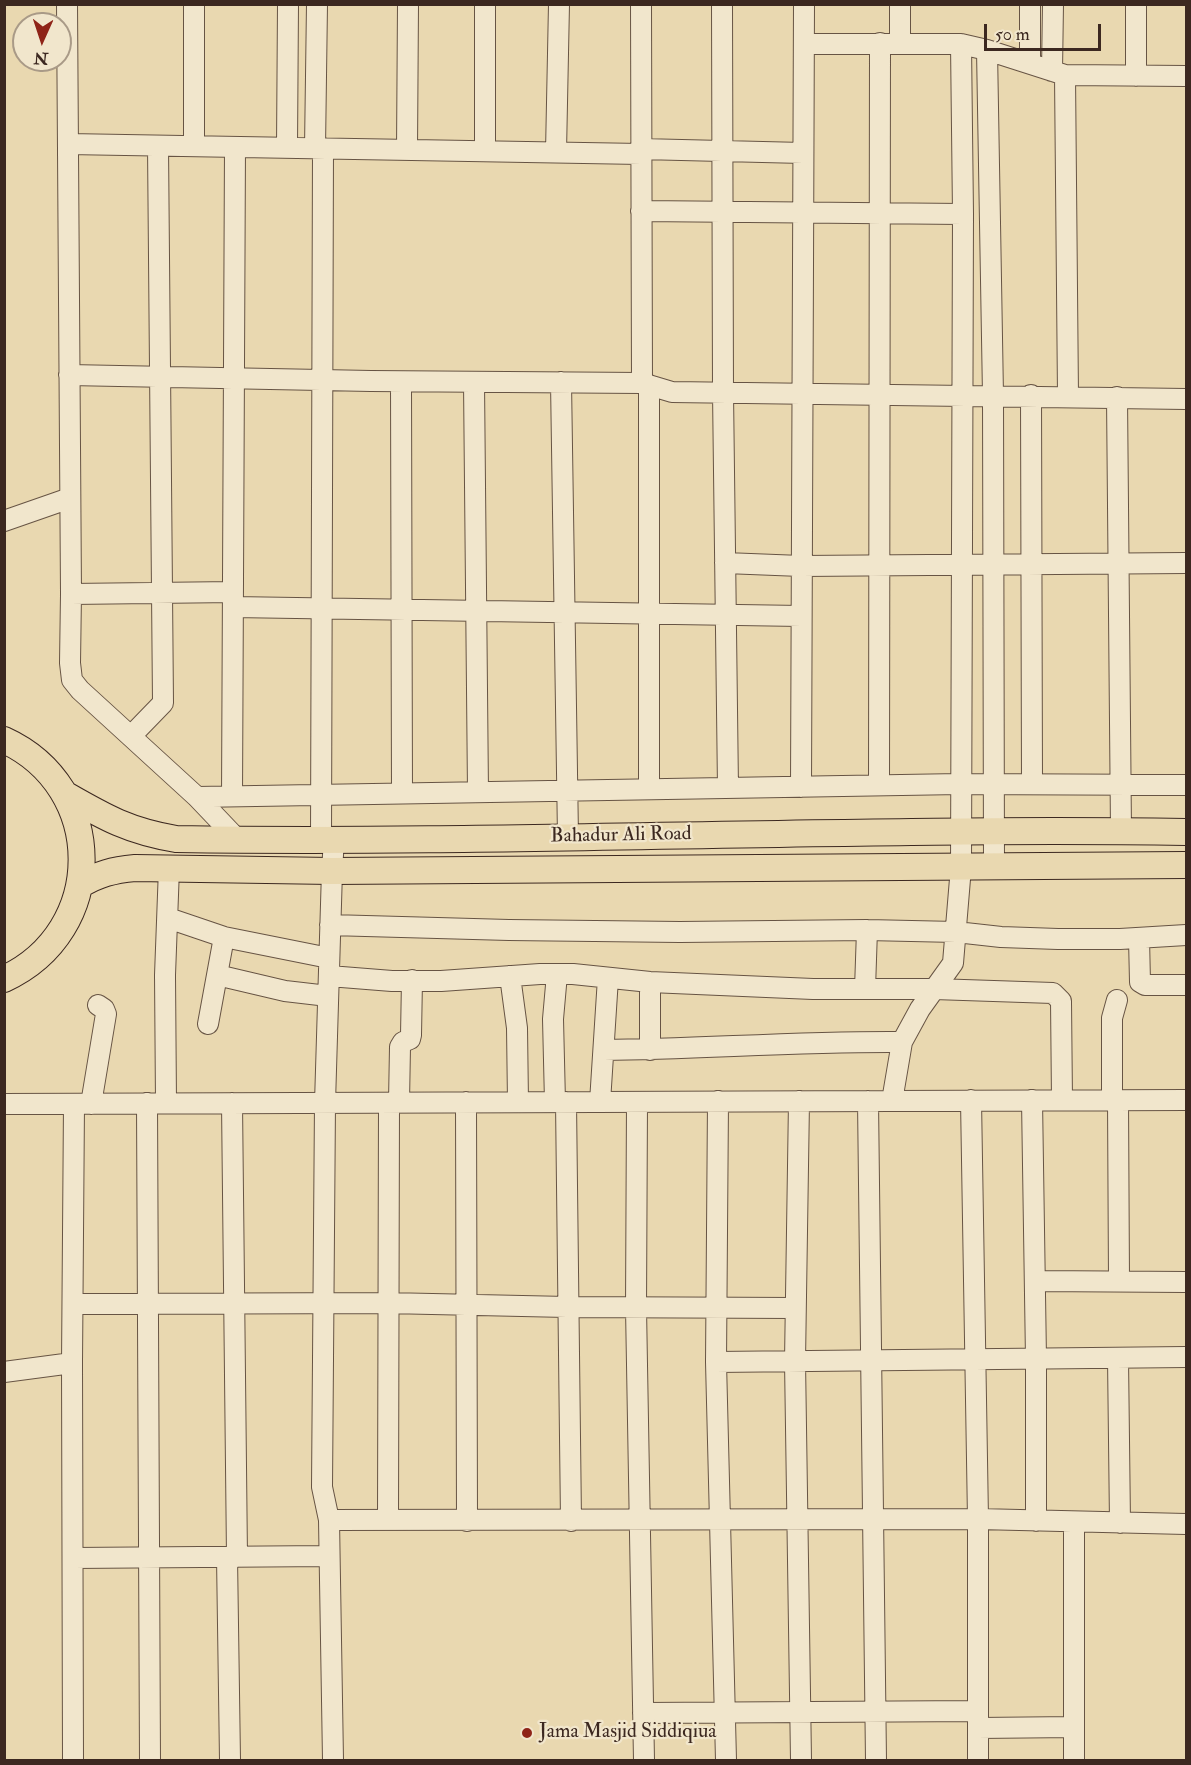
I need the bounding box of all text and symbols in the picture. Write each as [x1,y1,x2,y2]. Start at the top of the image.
north arrow [12,12,72,72]
scale bar [987,12,1104,50]
text: 50 m [995,23,1030,46]
text: N [33,48,49,68]
street label: Bahadur Ali Road [550,823,692,849]
place label: Jama Masjid Siddiqiua [539,1721,716,1745]
marker: Jama Masjid Siddiqiua [520,1726,534,1740]

